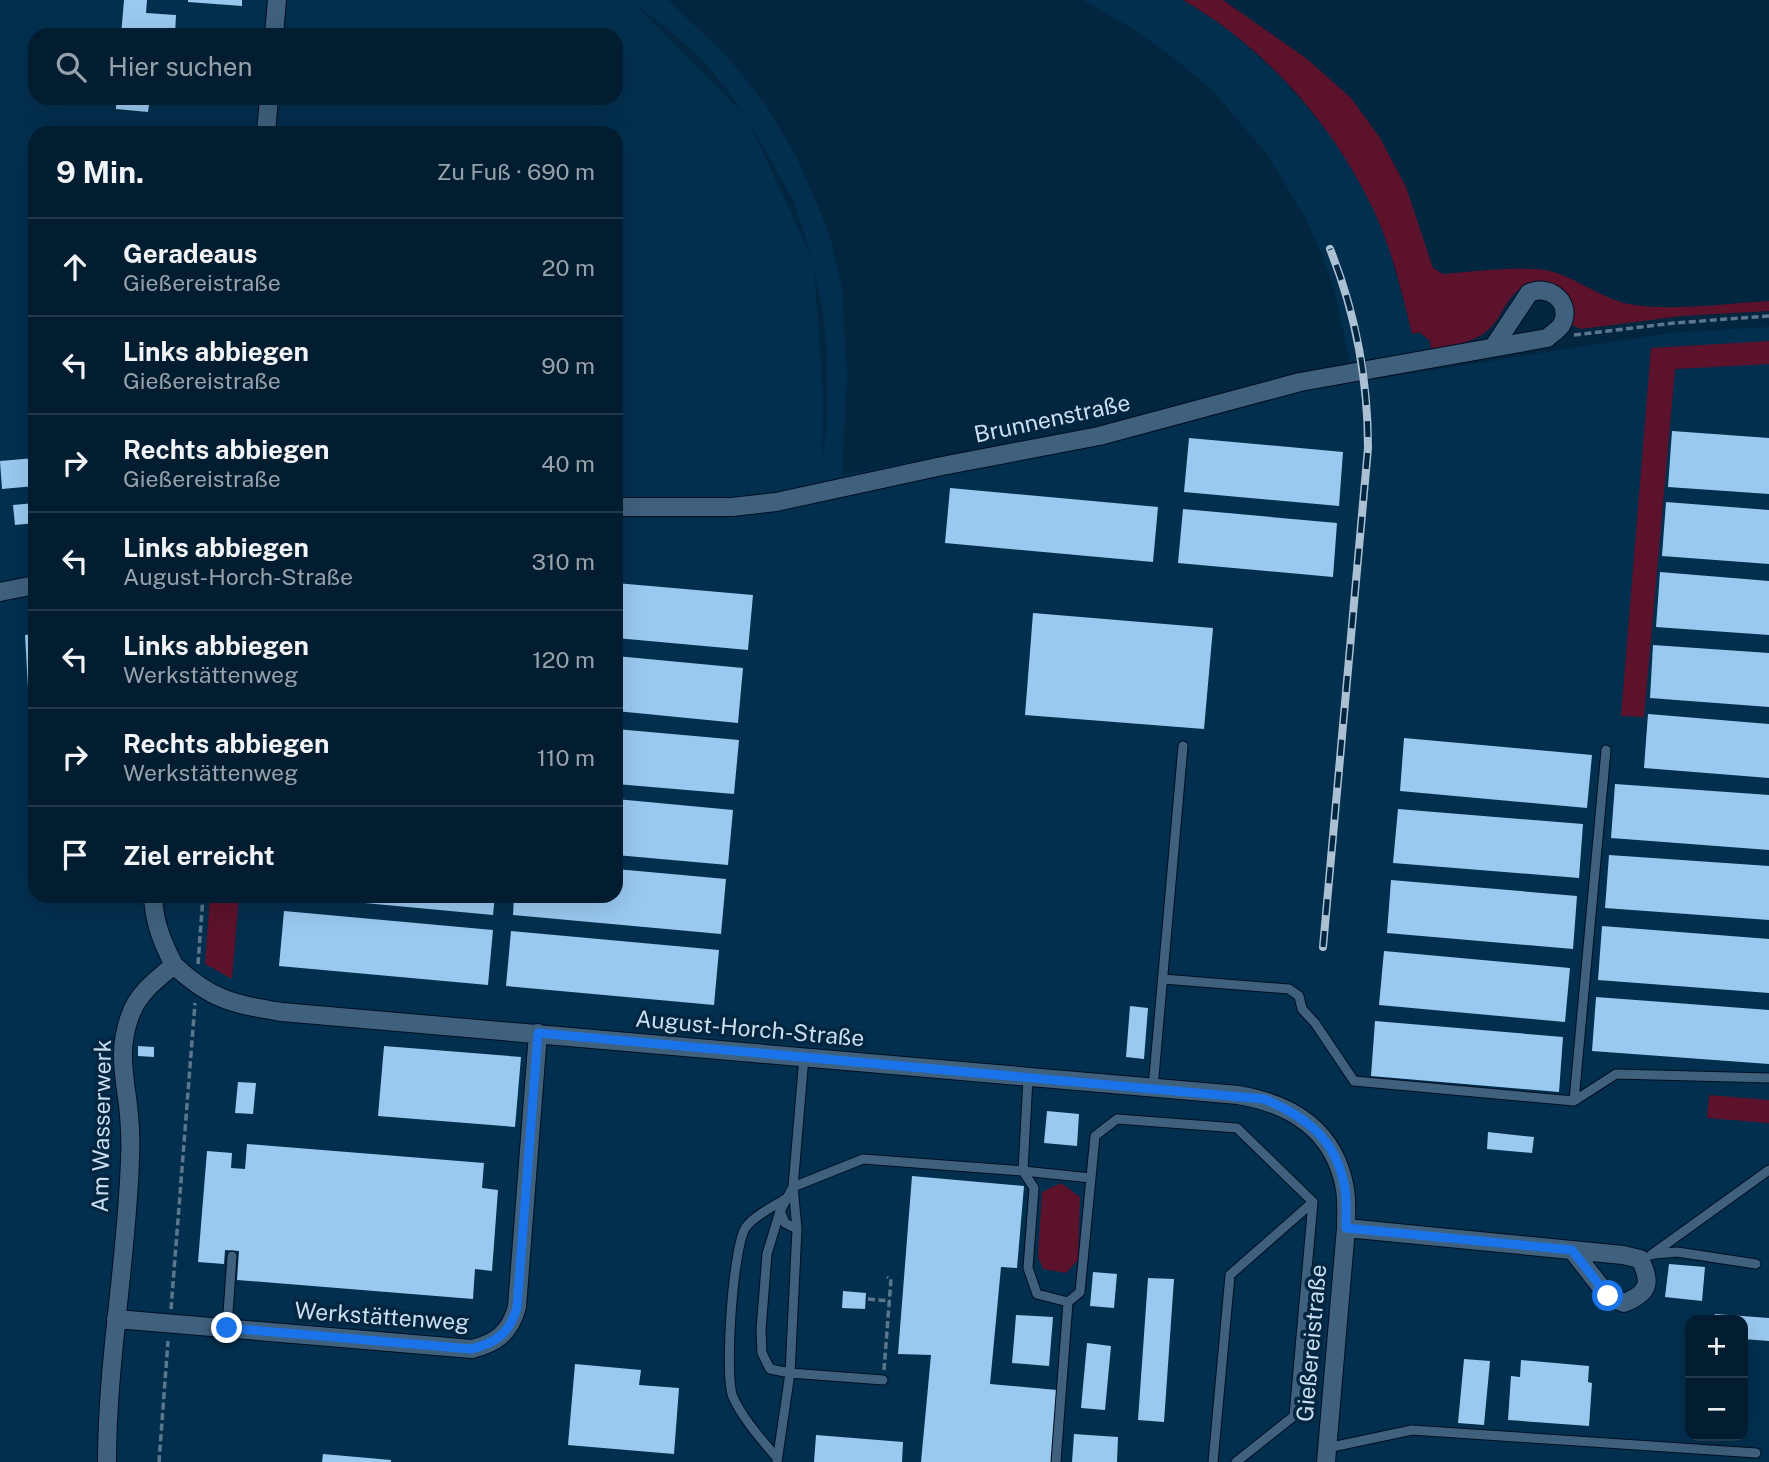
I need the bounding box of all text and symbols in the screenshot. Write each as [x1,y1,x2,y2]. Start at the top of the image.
search box [28,28,623,105]
icon: search [52,48,90,86]
text: Hier suchen [108,51,253,82]
text: 9 Min. [56,154,144,190]
text: Zu Fuß · 690 m [437,158,595,185]
text: Geradeaus [123,238,258,269]
icon: ahead [56,248,94,286]
text: 20 m [542,254,595,281]
text: Gießereistraße [123,269,281,296]
text: Links abbiegen [123,336,309,367]
icon: left [56,346,94,384]
text: 90 m [541,352,595,379]
text: Gießereistraße [123,367,281,394]
street label: Brunnenstraße [971,388,1133,448]
text: Rechts abbiegen [123,434,329,465]
icon: right [56,444,94,482]
text: 40 m [541,450,595,477]
text: Gießereistraße [123,465,281,492]
text: Links abbiegen [123,532,309,563]
icon: left [56,542,94,580]
text: 310 m [532,548,595,575]
text: August-Horch-Straße [123,563,353,590]
text: Links abbiegen [123,630,309,661]
icon: left [56,640,94,678]
text: 120 m [532,646,595,673]
text: Werkstättenweg [123,661,298,688]
text: Rechts abbiegen [123,728,329,759]
icon: right [56,738,94,776]
text: 110 m [537,744,595,771]
text: Werkstättenweg [123,759,298,786]
icon: arrive [56,836,94,874]
text: Ziel erreicht [123,840,275,871]
street label: August-Horch-Straße [634,1005,866,1051]
street label: Am Wasserwerk [86,1039,116,1213]
street label: Gießereistraße [1291,1263,1331,1423]
route start [1592,1280,1623,1311]
street label: Werkstättenweg [294,1296,470,1336]
route end [211,1312,242,1343]
map controls [1685,1315,1748,1441]
button: + [1685,1315,1748,1378]
button: − [1685,1378,1748,1441]

